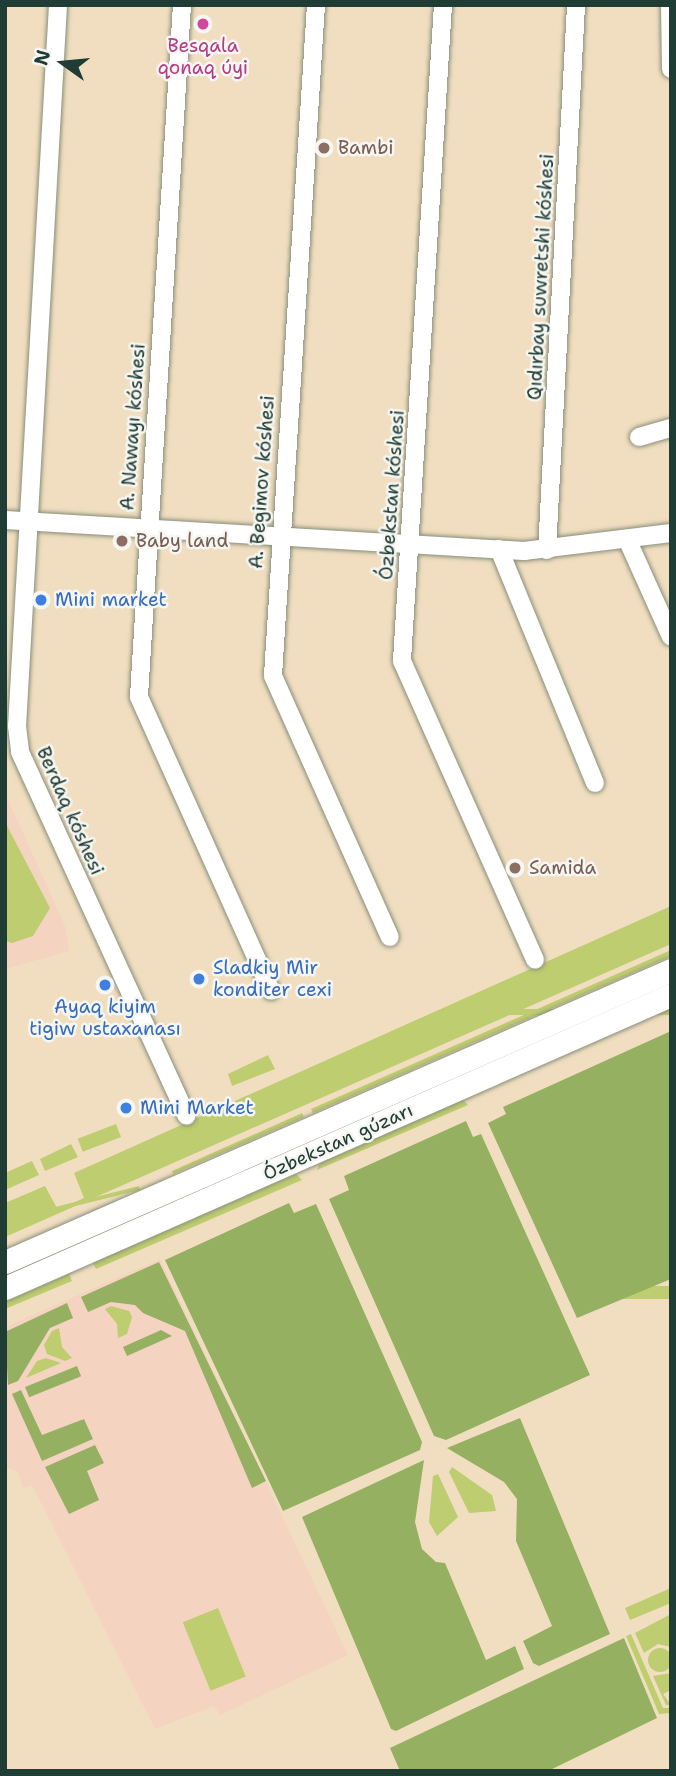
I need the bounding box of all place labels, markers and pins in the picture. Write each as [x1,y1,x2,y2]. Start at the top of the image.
marker: Besqala qonaq úyi [195,16,211,32]
place label: Besqala qonaq úyi [158,35,248,79]
place label: Bambi [338,137,394,159]
marker: Bambi [316,140,332,156]
place label: Baby land [136,530,228,552]
marker: Baby land [114,533,130,549]
place label: Mini market [55,589,167,611]
marker: Mini market [33,592,49,608]
place label: Samida [529,857,596,879]
marker: Samida [507,860,523,876]
place label: Sladkiy Mir konditer cexi [213,957,332,1001]
marker: Sladkiy Mir konditer cexi [191,971,207,987]
marker: Ayaq kiyim tigiw ustaxanası [97,977,113,993]
place label: Ayaq kiyim tigiw ustaxanası [29,996,181,1040]
place label: Mini Market [140,1097,254,1119]
marker: Mini Market [118,1100,134,1116]

